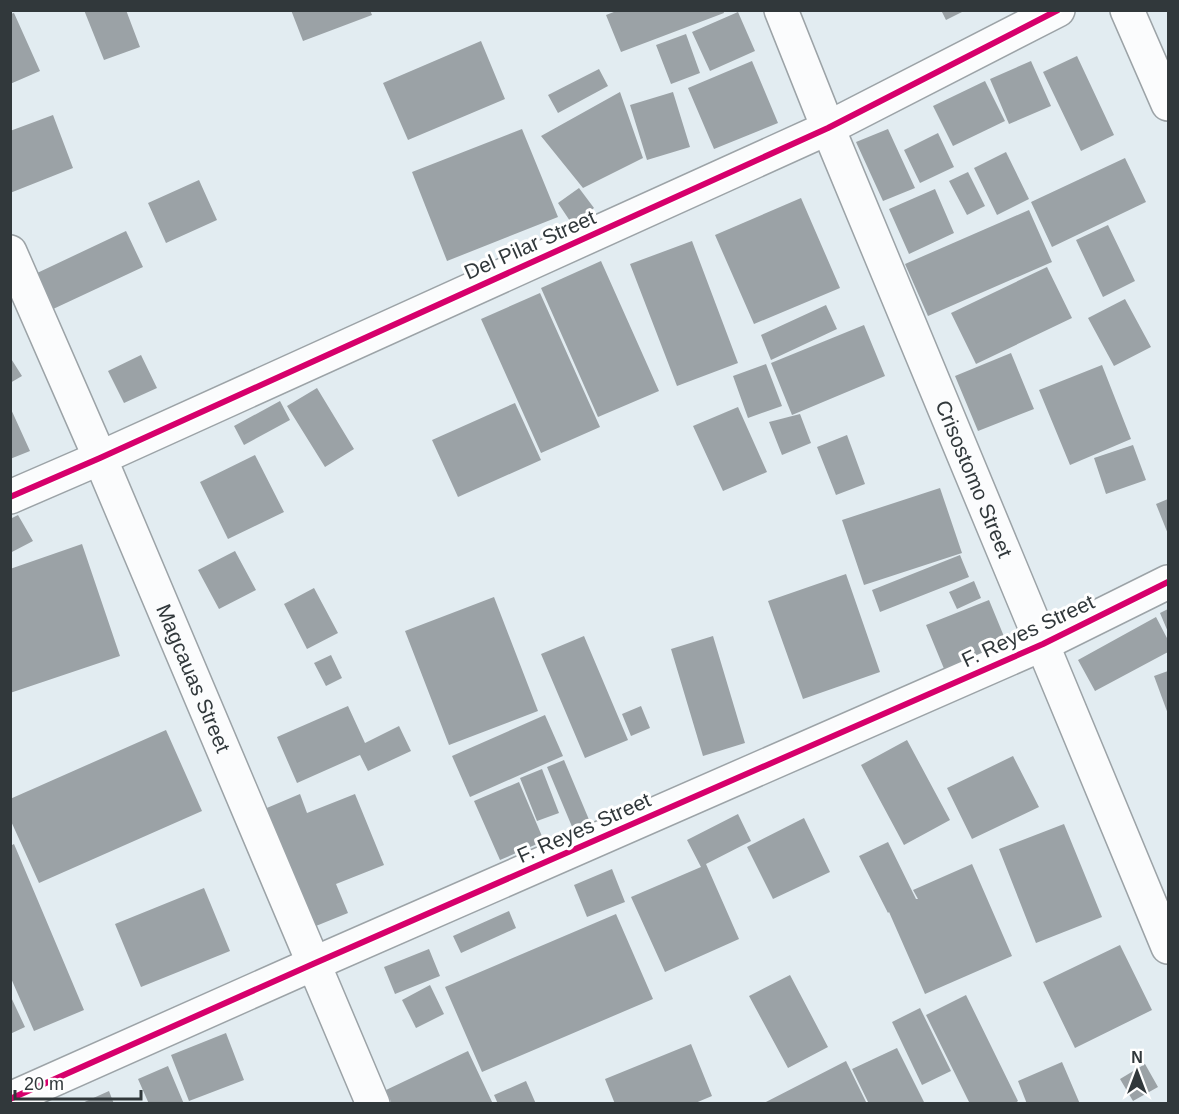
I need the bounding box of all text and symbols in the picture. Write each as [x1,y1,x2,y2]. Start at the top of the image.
street label: Del Pilar Street [461,205,599,284]
street label: Crisostomo Street [931,397,1017,561]
street label: F. Reyes Street [958,590,1098,671]
street label: Magcauas Street [152,600,235,756]
street label: F. Reyes Street [514,788,654,867]
north arrow [1107,1042,1167,1102]
text: N [1131,1049,1143,1066]
scale bar [15,1063,141,1101]
text: 20 m [24,1074,64,1094]

